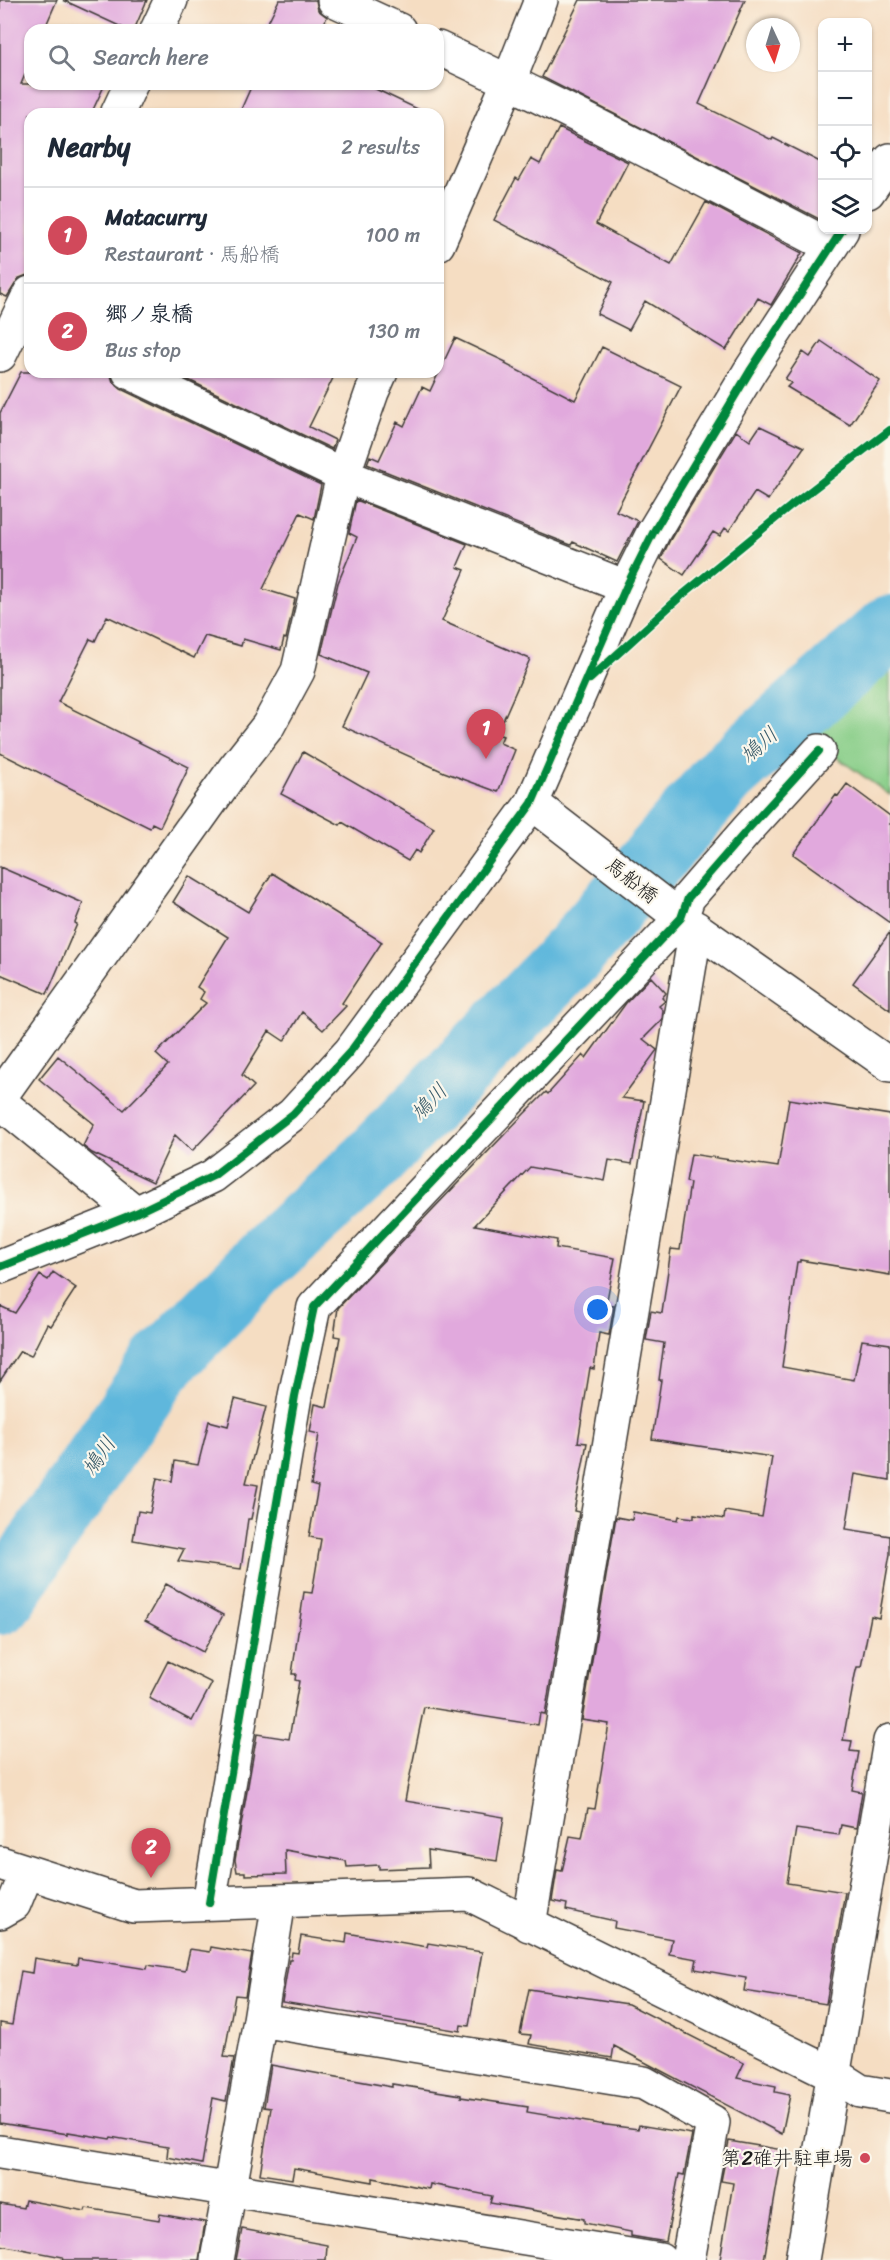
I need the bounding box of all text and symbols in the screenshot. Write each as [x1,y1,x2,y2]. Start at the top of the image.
north arrow [746,18,800,72]
map controls [818,18,872,234]
button: + [818,18,872,72]
search box [24,24,444,90]
text: Search here [93,38,209,77]
icon: search [45,41,78,74]
button: − [818,72,872,126]
text: Nearby [48,124,130,170]
button: locate [818,126,872,180]
text: 2 results [341,130,420,165]
button: layers [818,180,872,234]
text: Matacurry [105,198,207,237]
text: 1 [63,218,72,253]
text: 100 m [366,218,420,253]
text: Restaurant · 馬船橋 [105,237,280,272]
text: 郷ノ泉橋 [105,294,193,333]
text: 2 [62,314,73,349]
text: 130 m [367,314,420,349]
text: Bus stop [105,333,181,368]
pin: 1 [466,710,506,759]
water label: 鳩川 [731,717,787,773]
street label: 馬船橋 [597,848,666,913]
water label: 鳩川 [401,1074,457,1130]
your location [583,1295,612,1324]
water label: 鳩川 [72,1428,126,1484]
pin: 2 [132,1828,170,1878]
place label: 第2碓井駐車場 [721,2141,853,2176]
marker: 第2碓井駐車場 [858,2151,872,2165]

